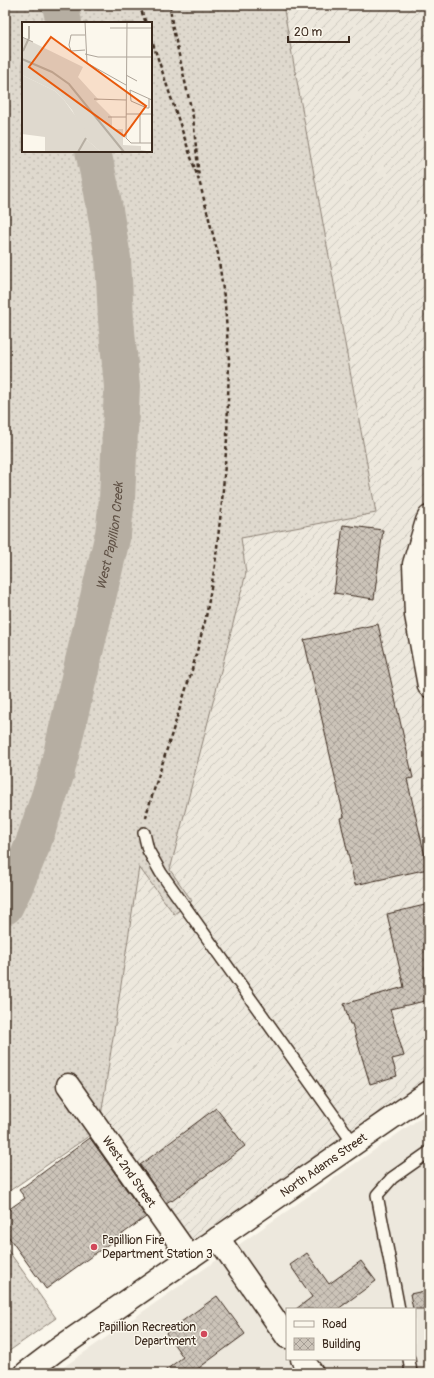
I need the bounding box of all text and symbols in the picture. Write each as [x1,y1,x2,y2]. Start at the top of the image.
scale bar [288,18,349,44]
inset map [22,22,152,152]
text: 20 m [294,25,323,40]
water label: West Papillion Creek [93,480,127,591]
street label: North Adams Street [277,1130,370,1201]
street label: West 2nd Street [98,1133,159,1211]
place label: Papillion Fire Department Station 3 [102,1233,213,1262]
marker: Papillion Fire Department Station 3 [89,1242,99,1252]
legend [286,1308,416,1360]
text: Road [322,1317,347,1332]
place label: Papillion Recreation Department [99,1320,196,1349]
marker: Papillion Recreation Department [199,1329,209,1339]
text: Building [322,1337,361,1352]

